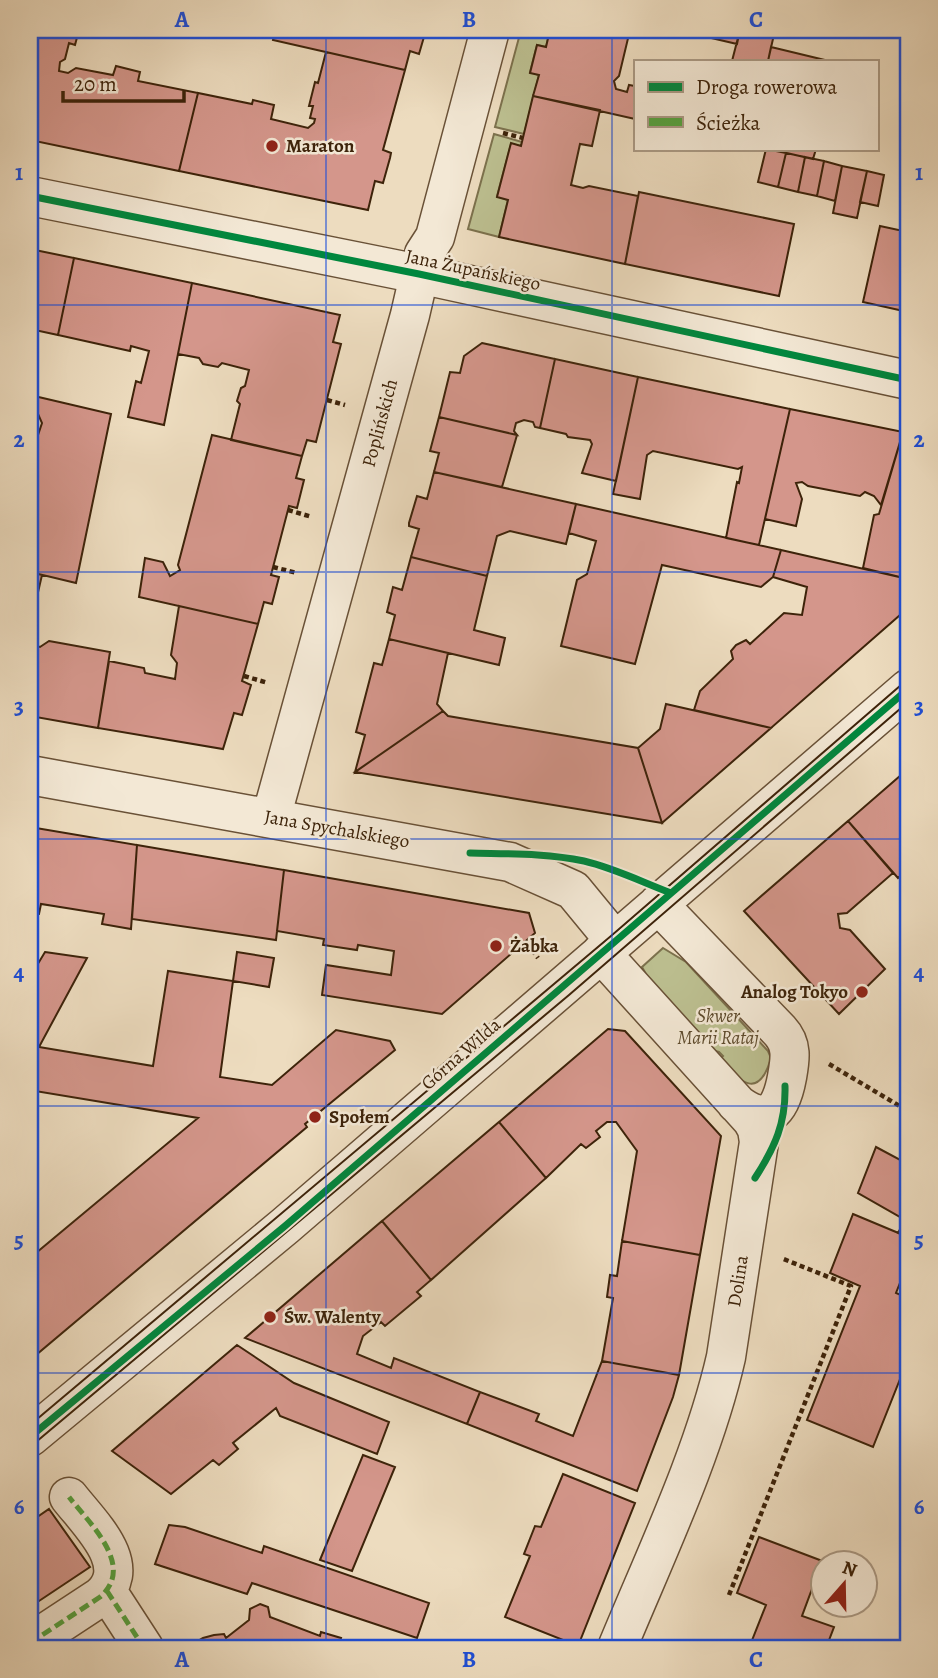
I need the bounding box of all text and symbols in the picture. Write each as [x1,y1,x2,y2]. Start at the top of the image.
text: A [174,4,190,35]
text: B [462,4,476,35]
text: C [749,4,763,35]
scale bar [63,60,184,104]
legend [634,60,878,150]
text: 20 m [74,70,117,98]
text: Droga rowerowa [696,73,838,101]
text: Ścieżka [696,109,761,137]
place label: Maraton [286,133,355,159]
marker: Maraton [264,138,280,154]
text: 1 [15,157,23,188]
text: 1 [915,157,923,188]
street label: Jana Żupańskiego [403,243,543,297]
street label: Poplińskich [356,376,404,470]
text: 2 [13,424,25,455]
text: 2 [913,424,925,455]
text: 3 [14,691,24,722]
text: 3 [914,691,924,722]
street label: Jana Spychalskiego [262,803,412,855]
place label: Żabka [510,933,559,959]
marker: Żabka [488,938,504,954]
text: 4 [14,957,25,988]
text: 4 [914,957,925,988]
place label: Analog Tokyo [740,979,848,1005]
marker: Analog Tokyo [854,984,870,1000]
park label: Skwer Marii Rataj [677,1003,759,1051]
street label: Górna Wilda [415,1012,507,1096]
place label: Społem [329,1104,390,1130]
marker: Społem [307,1109,323,1125]
text: 5 [14,1224,24,1255]
text: 5 [914,1224,924,1255]
street label: Dolina [721,1253,755,1309]
place label: Św. Walenty [284,1304,382,1330]
marker: Św. Walenty [262,1309,278,1325]
text: 6 [14,1491,25,1522]
text: 6 [914,1491,925,1522]
north arrow [808,1548,878,1618]
text: N [839,1554,861,1584]
text: A [174,1644,190,1675]
text: B [462,1644,476,1675]
text: C [749,1644,763,1675]

